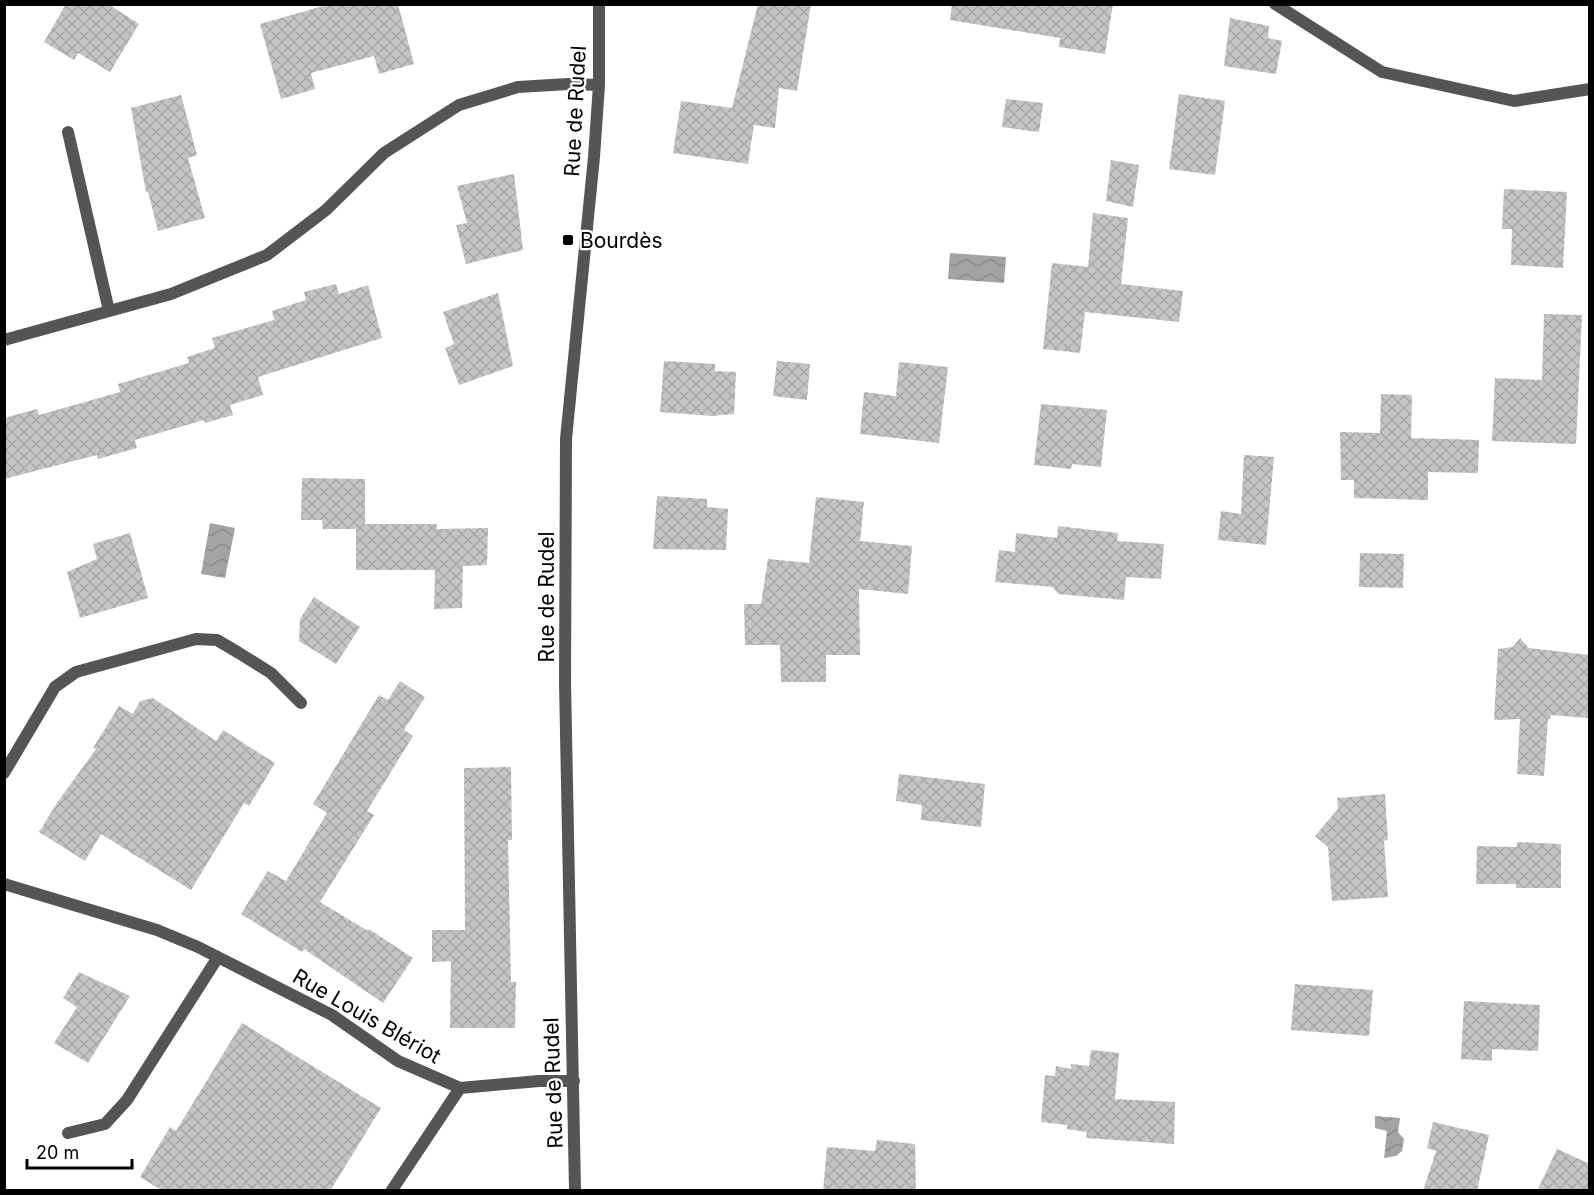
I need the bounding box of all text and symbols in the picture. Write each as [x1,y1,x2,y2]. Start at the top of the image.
street label: Rue de Rudel [559,45,591,177]
place label: Bourdès [580,228,663,253]
marker: Bourdès [561,233,575,247]
street label: Rue de Rudel [534,531,559,663]
street label: Rue Louis Blériot [288,963,446,1069]
street label: Rue de Rudel [538,1017,568,1149]
scale bar [27,1132,132,1170]
text: 20 m [36,1142,79,1163]

